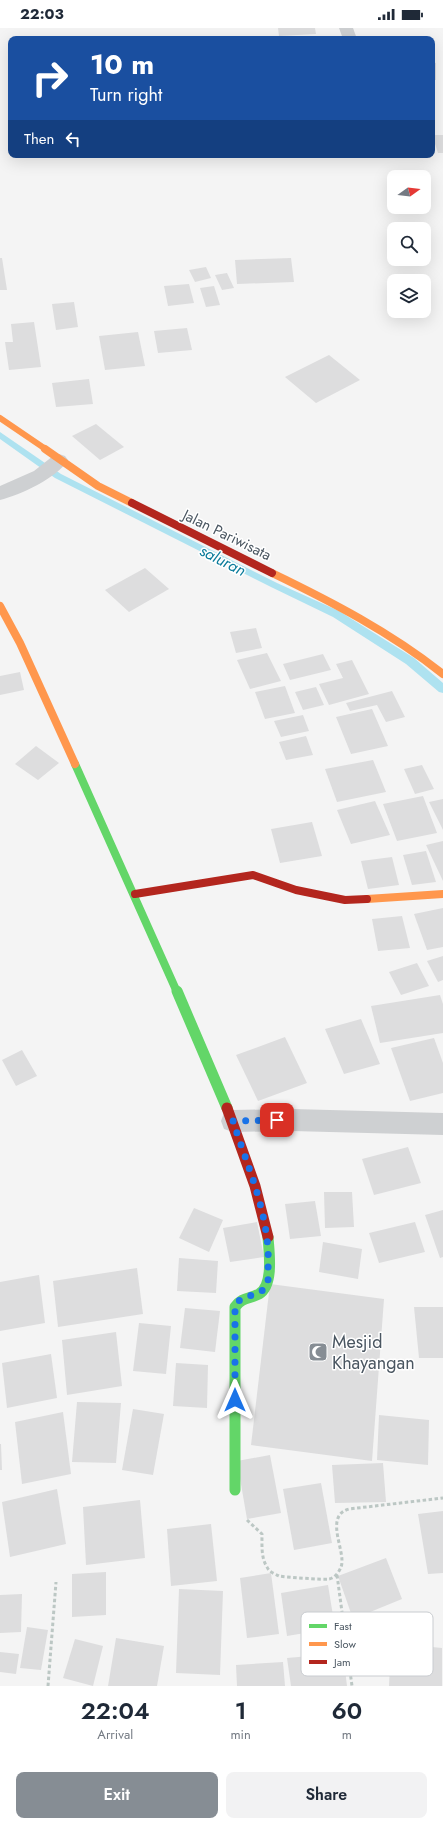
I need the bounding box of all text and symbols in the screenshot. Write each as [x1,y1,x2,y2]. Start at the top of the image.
text: 22:03 [20,3,64,25]
text: 10 m [90,44,154,85]
icon: right [24,52,76,104]
text: Turn right [90,82,162,108]
text: Then [24,128,54,150]
icon: left [62,128,84,150]
north arrow [387,170,431,214]
map controls [387,170,431,318]
button: search [387,222,431,266]
button: layers [387,274,431,318]
street label: Jalan Pariwisata [177,503,275,566]
water label: saluran [196,539,250,582]
pin [260,1103,294,1137]
icon: arrive [266,1109,288,1131]
place label: Mesjid Khayangan [332,1329,415,1376]
mosque icon: Mesjid Khayangan [307,1341,329,1363]
position arrow [214,1379,256,1421]
legend [301,1612,433,1676]
text: Fast [334,1618,352,1634]
text: Slow [334,1636,356,1652]
text: Jam [332,1654,351,1670]
text: 22:04 [81,1693,150,1728]
text: 1 [235,1693,247,1728]
text: 60 [332,1693,362,1728]
text: Arrival [97,1725,133,1744]
text: min [230,1725,251,1744]
text: m [342,1725,352,1744]
button: Exit [16,1772,218,1818]
button: Share [226,1772,427,1818]

